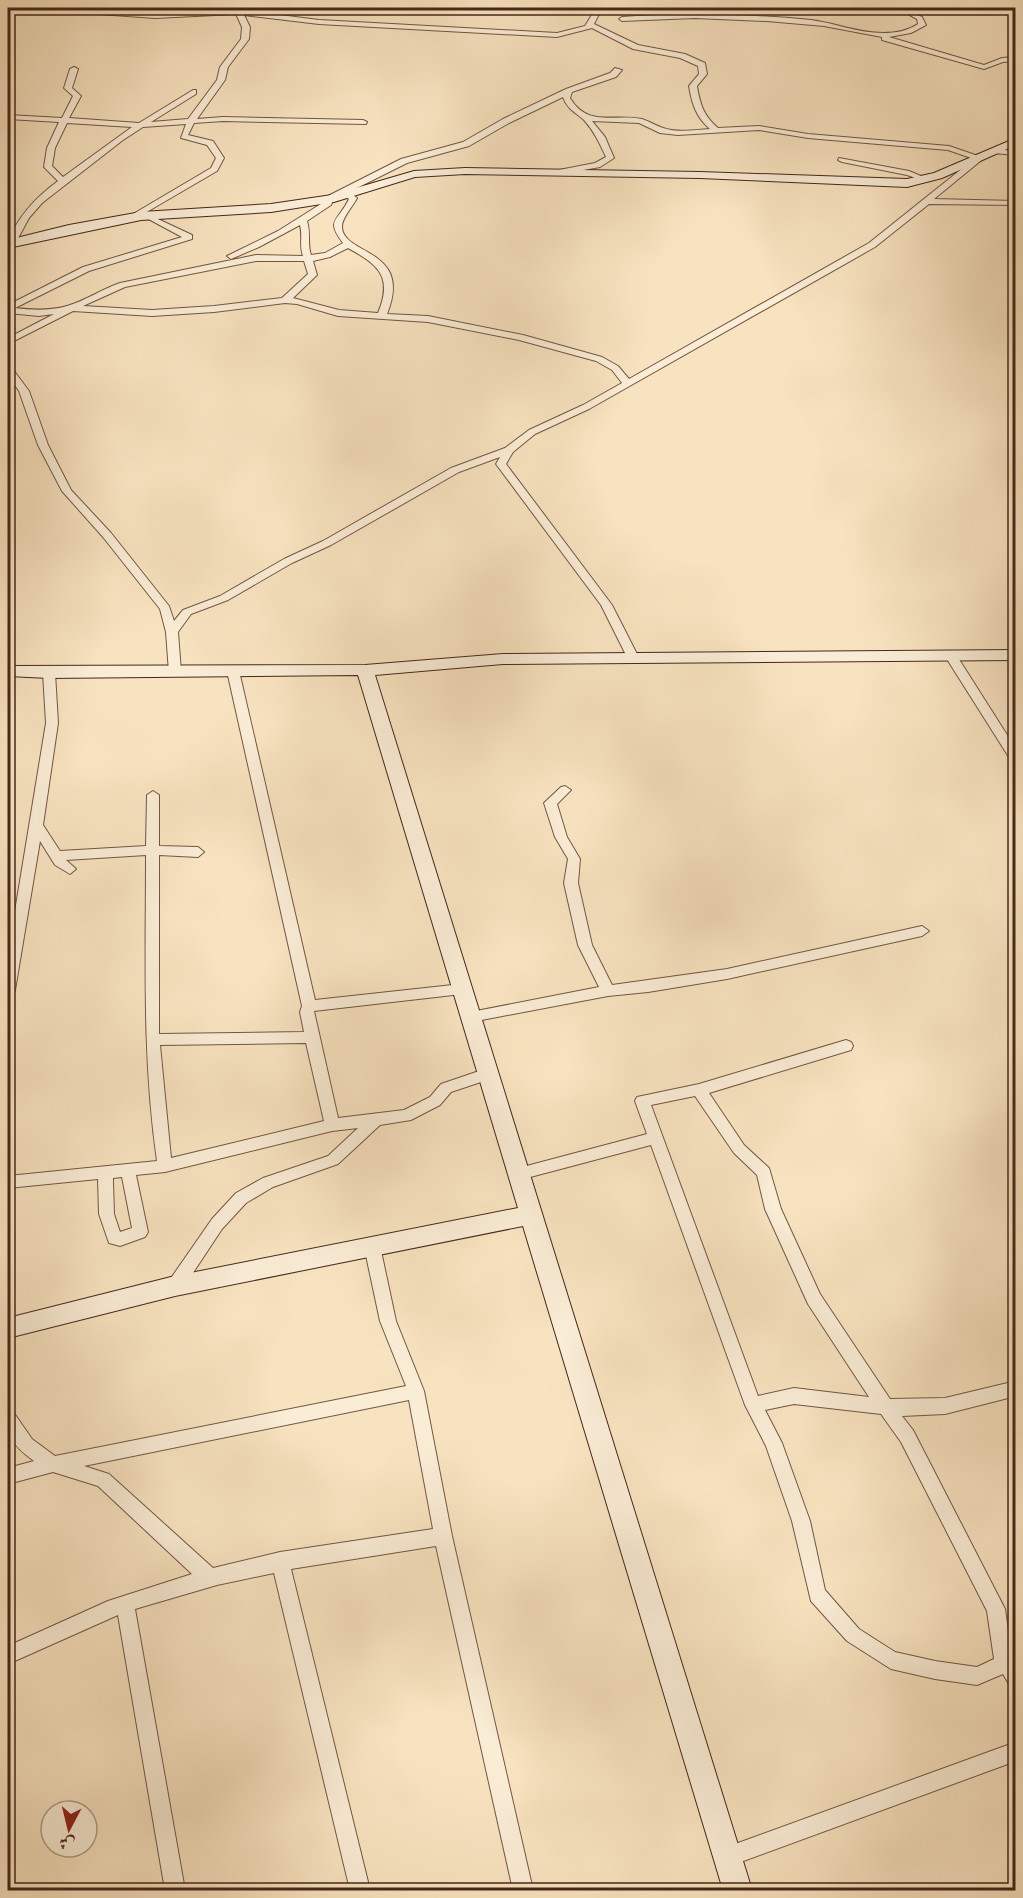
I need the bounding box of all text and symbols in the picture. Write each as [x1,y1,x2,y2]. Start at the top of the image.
north arrow [39,1799,99,1859]
text: ش [59,1833,76,1851]

